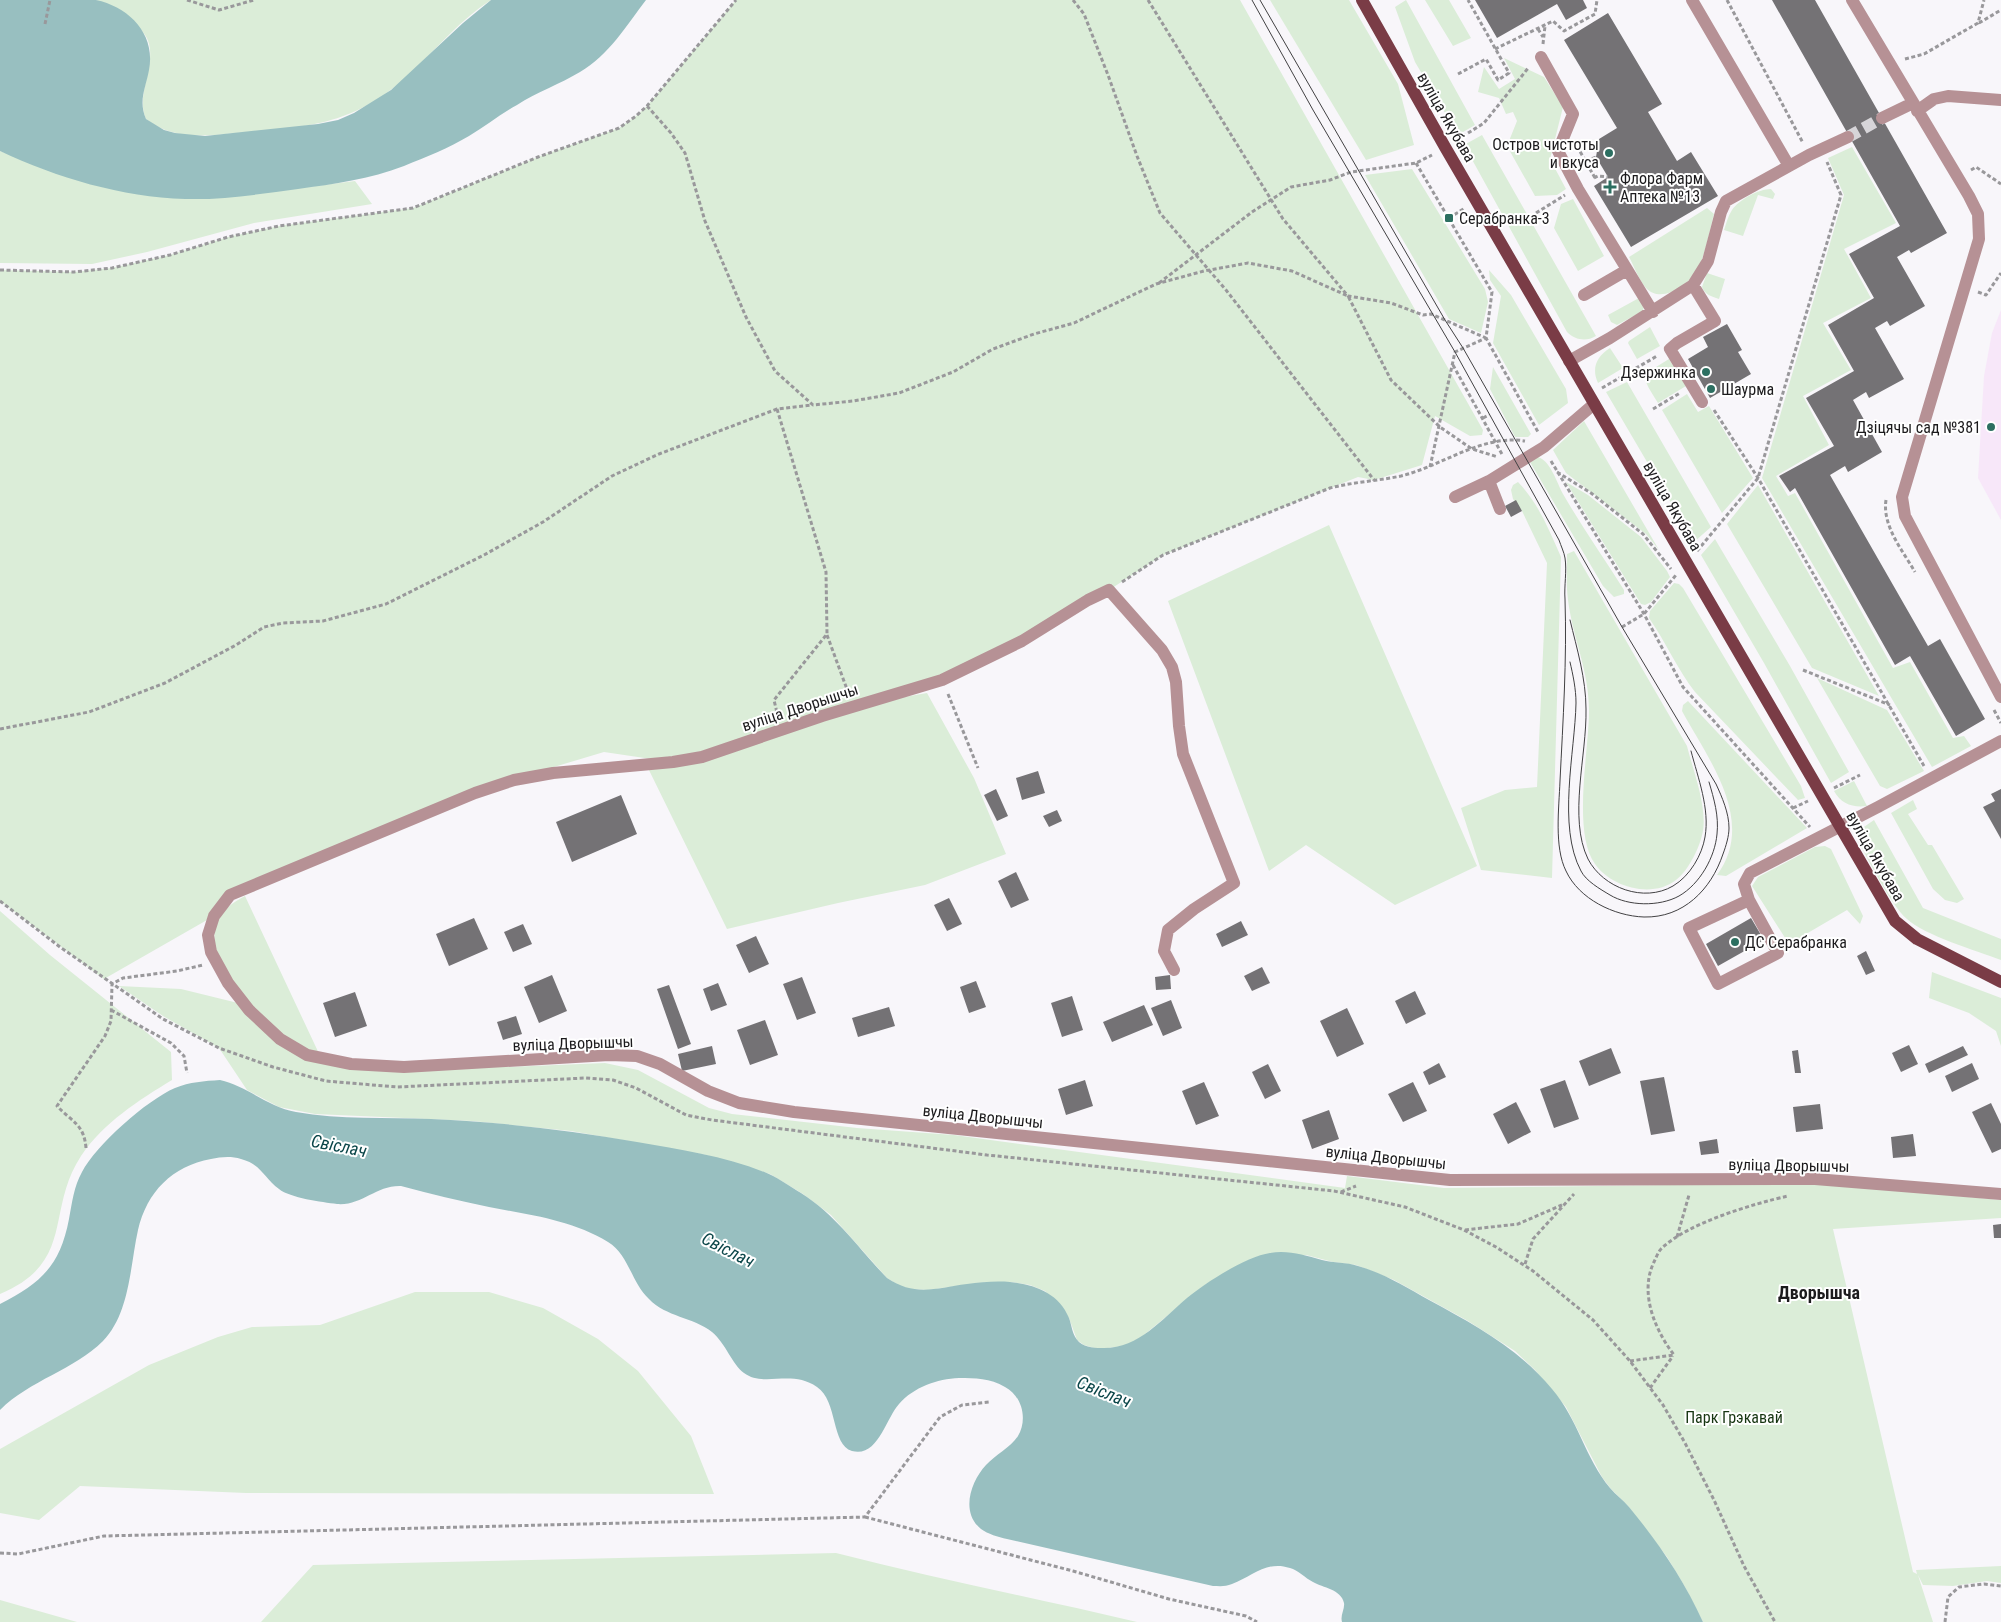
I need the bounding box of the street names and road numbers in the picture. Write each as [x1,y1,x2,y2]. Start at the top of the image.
street label: вуліца Якубава [1413,69,1480,165]
street label: вуліца Якубава [1639,458,1706,554]
street label: вуліца Дворышчы [740,680,861,735]
street label: вуліца Якубава [1842,808,1909,904]
street label: вуліца Дворышчы [512,1032,634,1055]
street label: вуліца Дворышчы [922,1101,1044,1132]
street label: вуліца Дворышчы [1325,1142,1447,1173]
street label: вуліца Дворышчы [1728,1155,1850,1176]

